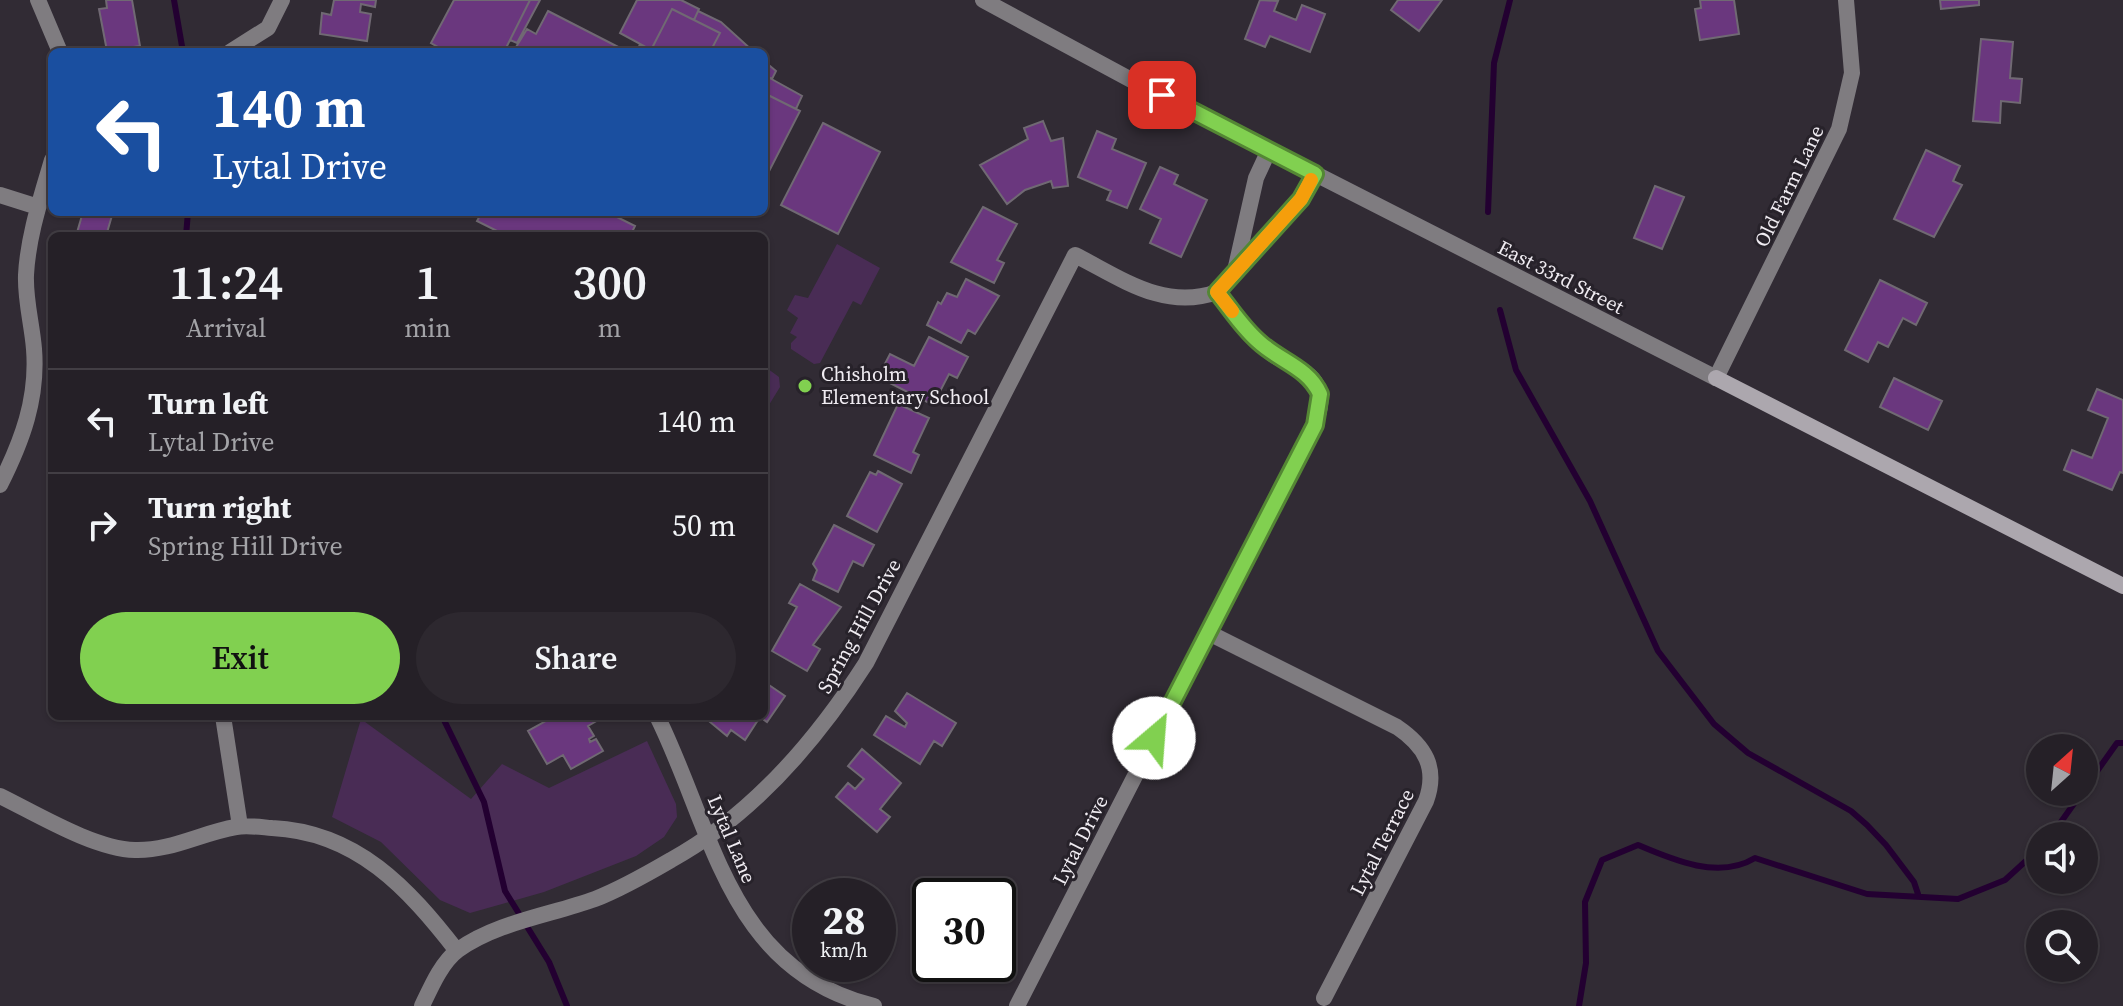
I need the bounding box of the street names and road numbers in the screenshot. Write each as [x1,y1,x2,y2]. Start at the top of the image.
street label: Old Farm Lane [1747,120,1831,252]
street label: East 33rd Street [1493,233,1629,321]
street label: Spring Hill Drive [810,554,908,698]
street label: Lytal Terrace [1343,784,1421,900]
street label: Lytal Drive [1045,790,1115,890]
street label: Lytal Lane [701,791,763,887]

